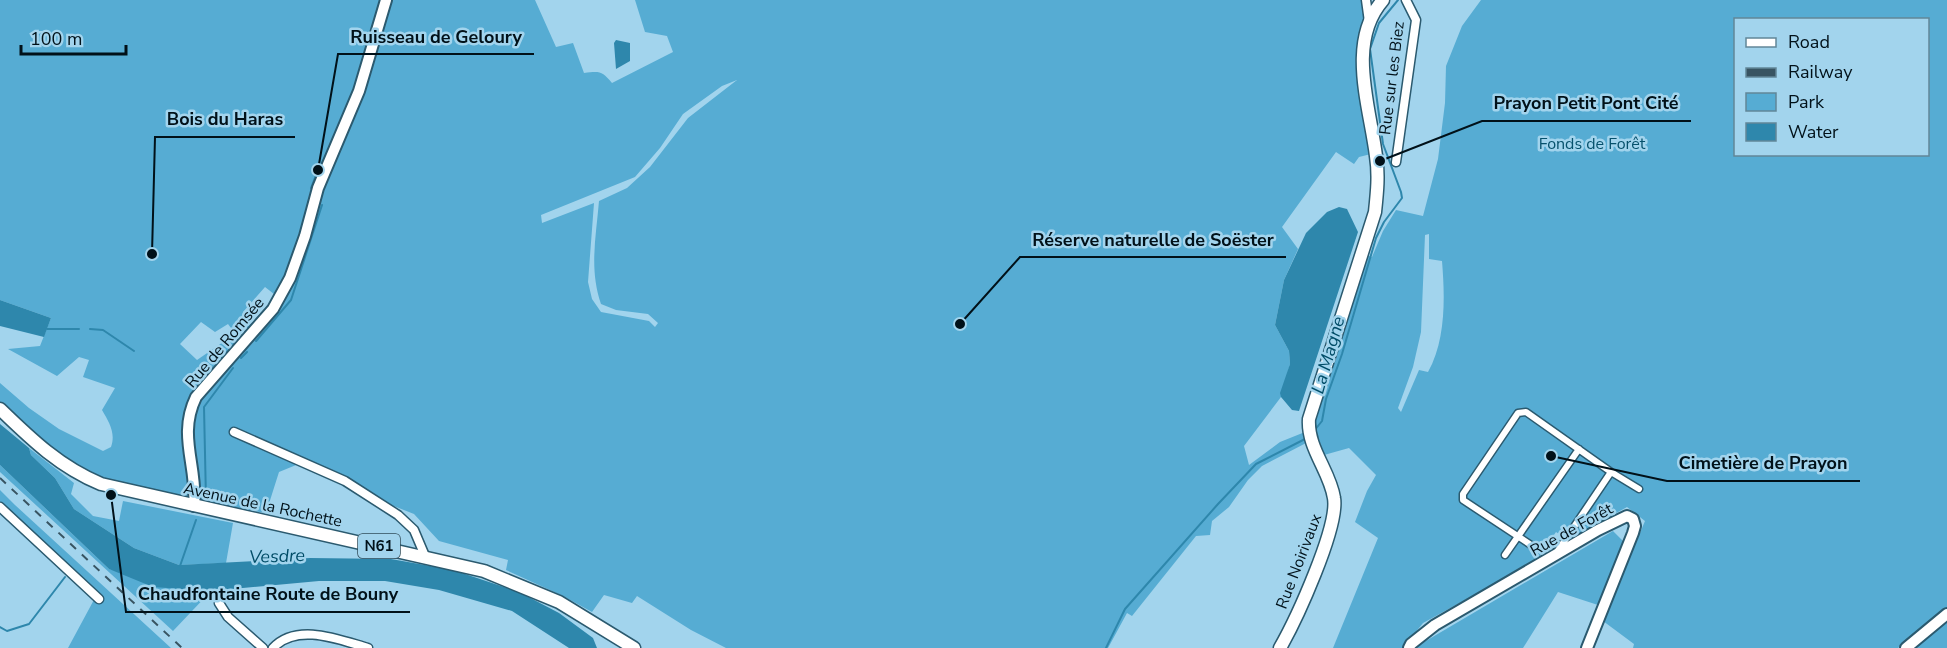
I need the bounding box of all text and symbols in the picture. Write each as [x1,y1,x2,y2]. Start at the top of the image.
scale bar [21,18,126,56]
callout: Ruisseau de Geloury [338,18,534,54]
legend [1734,18,1929,156]
street label: Rue sur les Biez [1374,20,1410,136]
text: Ruisseau de Geloury [350,25,522,49]
text: 100 m [30,27,82,51]
text: Road [1788,30,1830,54]
text: Railway [1788,60,1853,84]
callout: Prayon Petit Pont Cité [1482,85,1691,121]
text: Park [1788,90,1825,114]
text: Prayon Petit Pont Cité [1494,91,1679,115]
callout: Bois du Haras [155,101,295,137]
text: Bois du Haras [167,107,283,131]
text: Water [1788,120,1839,144]
park label: Fonds de Forêt [1539,133,1646,155]
callout: Réserve naturelle de Soëster [1020,221,1286,257]
text: Réserve naturelle de Soëster [1032,228,1274,252]
street label: Rue de Romsée [180,293,269,393]
water label: La Magne [1306,313,1351,396]
callout: Cimetière de Prayon [1667,445,1860,481]
text: Cimetière de Prayon [1679,451,1847,475]
street label: Avenue de la Rochette [181,477,344,533]
street label: Rue de Forêt [1526,498,1617,562]
street label: Rue Noirivaux [1271,510,1327,612]
road number: N61 [358,534,400,558]
water label: Vesdre [249,543,306,569]
callout: Chaudfontaine Route de Bouny [126,576,410,612]
text: Chaudfontaine Route de Bouny [138,582,399,606]

